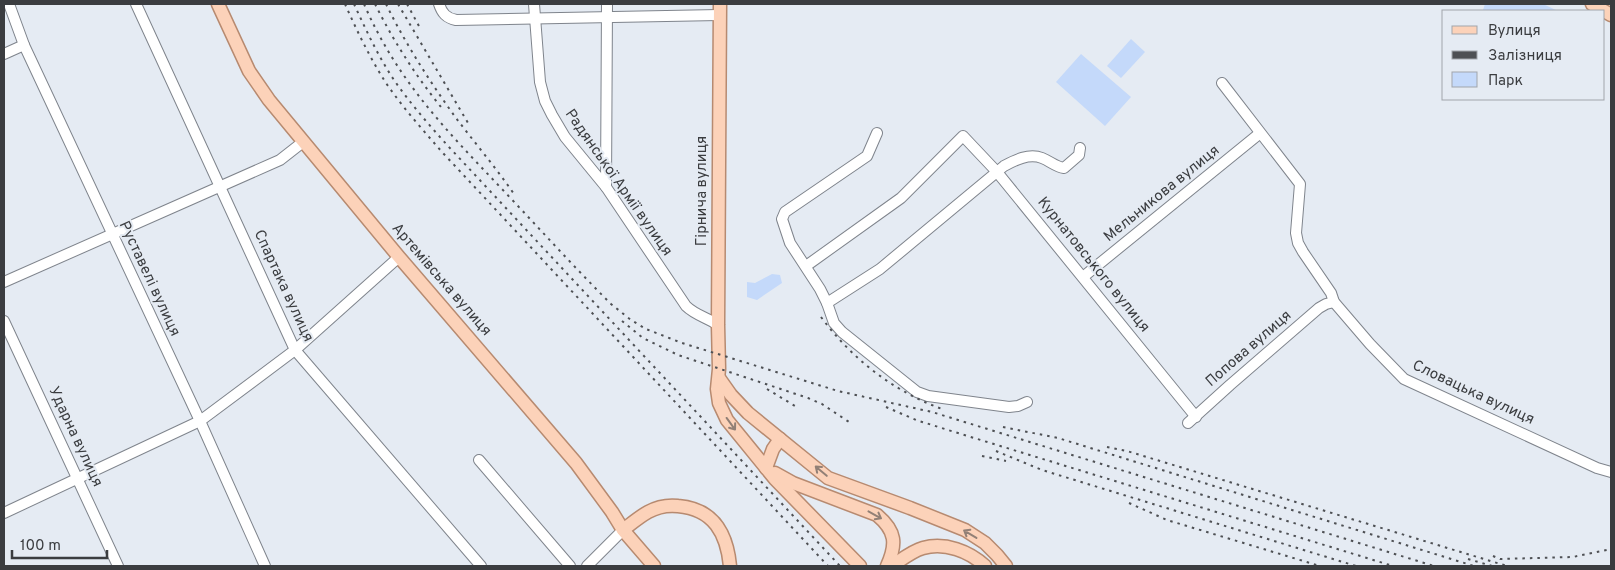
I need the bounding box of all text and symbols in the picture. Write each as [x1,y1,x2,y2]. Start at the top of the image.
legend [1442,10,1605,100]
text: Вулиця [1488,22,1541,41]
text: Залізниця [1488,47,1562,66]
text: Парк [1488,72,1523,91]
street label: Радянської Армії вулиця [560,106,676,260]
street label: Гірнича вулиця [693,136,712,246]
street label: Мельникова вулиця [1100,141,1224,247]
street label: Курнатовського вулиця [1033,193,1153,337]
street label: Руставелі вулиця [114,218,184,340]
street label: Артемівська вулиця [387,220,495,340]
street label: Спартака вулиця [249,227,317,345]
street label: Попова вулиця [1202,307,1296,391]
street label: Словацька вулиця [1409,356,1537,430]
street label: Ударна вулиця [43,384,107,490]
one-way arrow [726,417,736,431]
one-way arrow [814,466,827,477]
one-way arrow [867,510,882,520]
scale bar [12,528,108,560]
one-way arrow [963,528,977,538]
text: 100 m [20,537,61,556]

